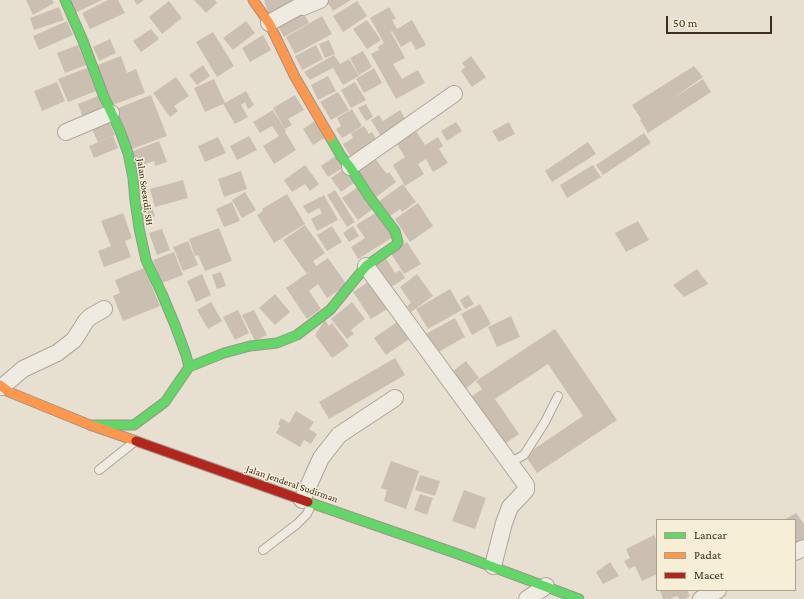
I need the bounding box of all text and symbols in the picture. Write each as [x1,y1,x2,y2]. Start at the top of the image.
scale bar [668,8,774,34]
text: 50 m [673,16,697,30]
street label: Jalan Soeardi, SH [134,158,156,226]
street label: Jalan Jenderal Sudirman [244,463,340,505]
legend [656,519,796,591]
text: Lancar [694,528,727,542]
text: Padat [694,548,721,562]
text: Macet [694,568,724,582]

